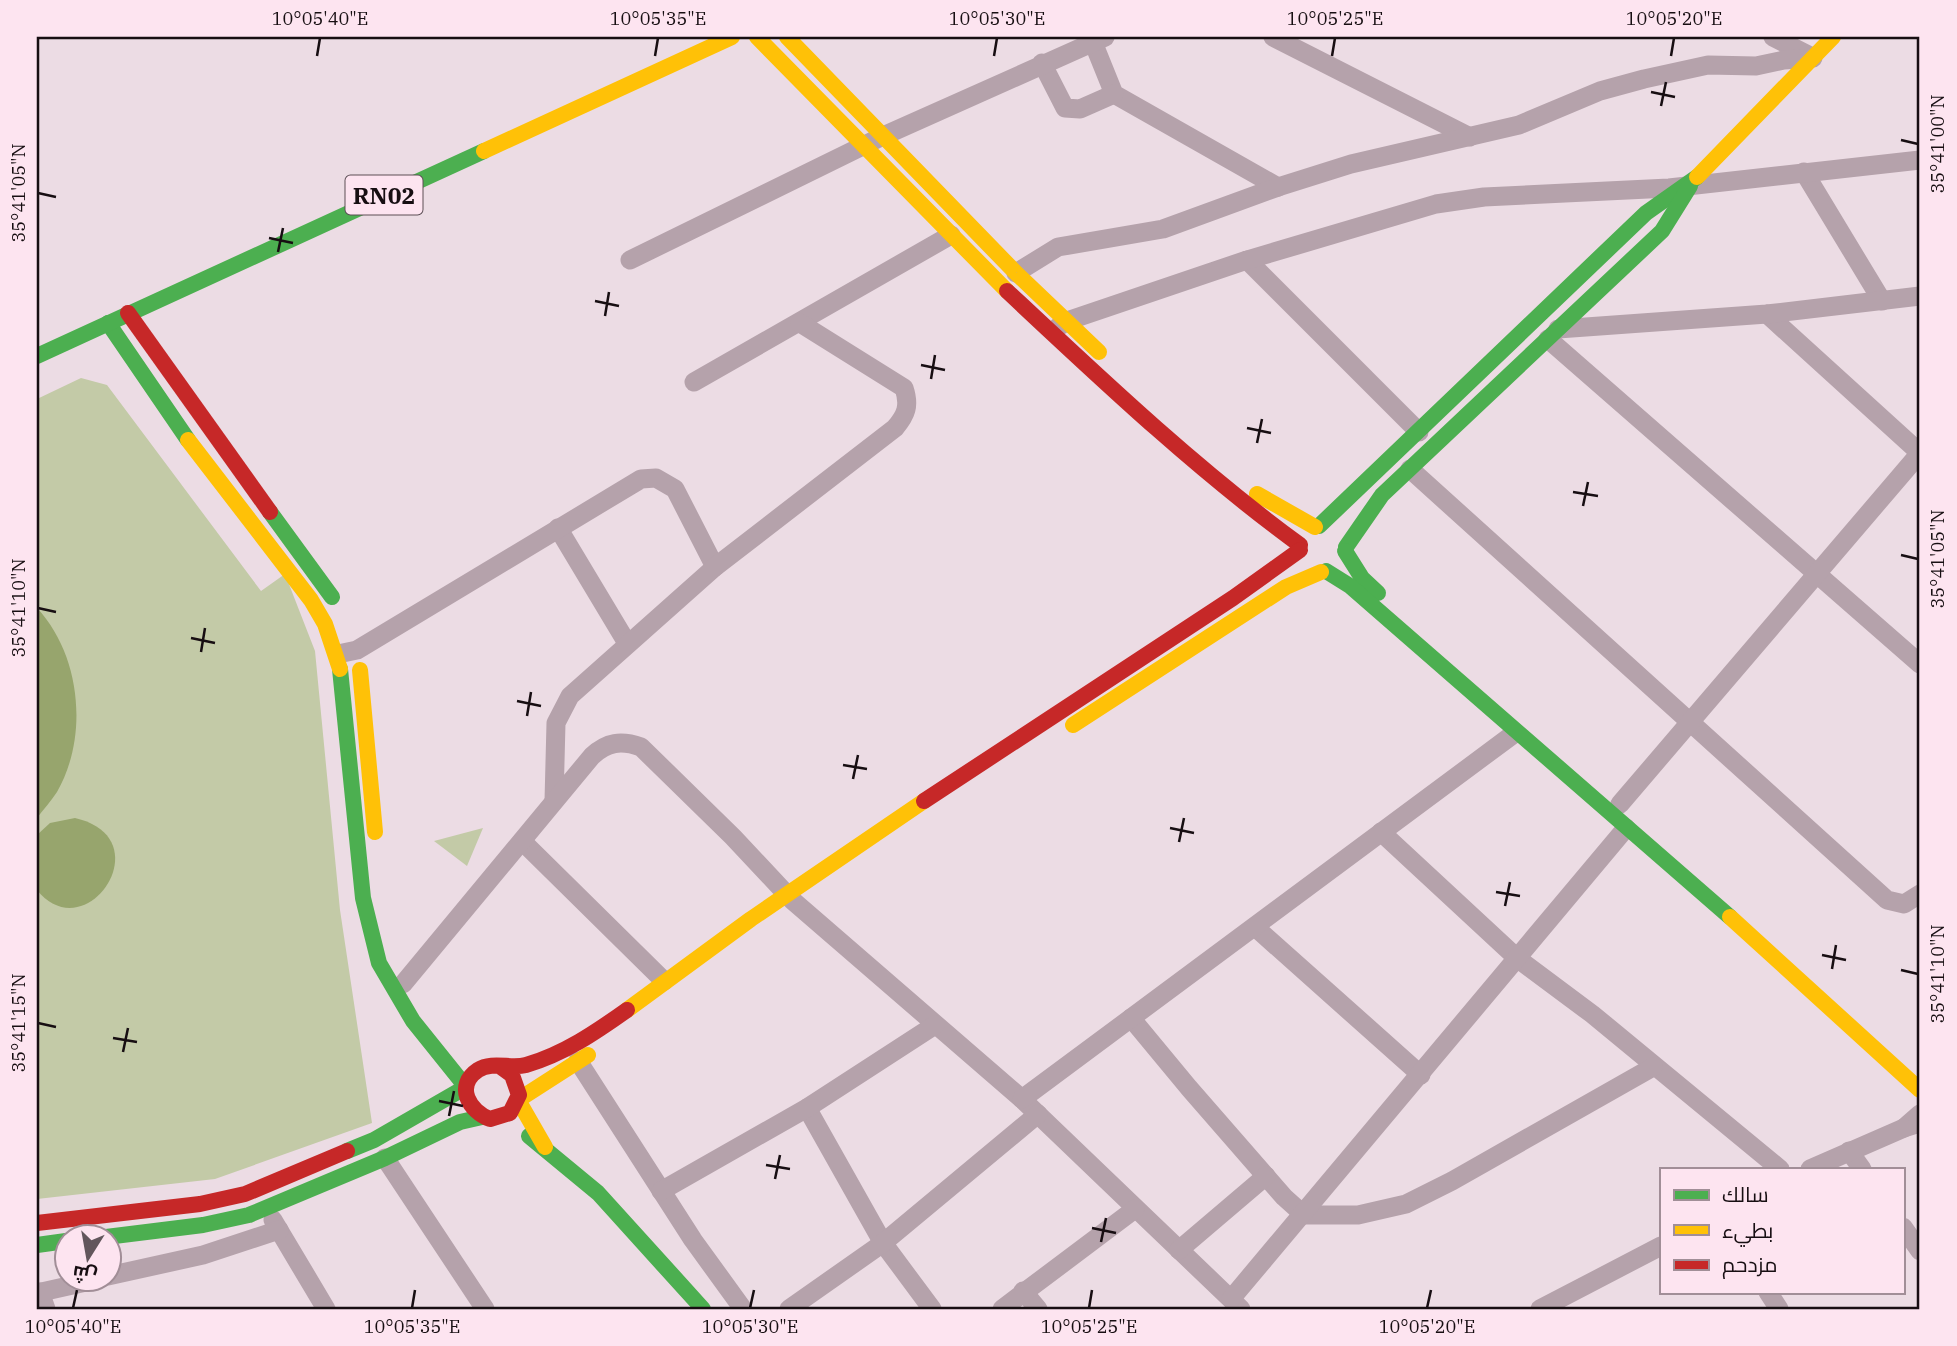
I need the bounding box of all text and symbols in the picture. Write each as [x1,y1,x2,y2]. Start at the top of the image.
text: 10°05'40"E [272,7,368,30]
text: 10°05'35"E [610,7,706,30]
text: 10°05'30"E [949,7,1045,30]
text: 10°05'25"E [1287,7,1383,30]
text: 10°05'20"E [1626,7,1722,30]
text: 35°41'00"N [1926,95,1949,194]
text: 35°41'05"N [7,144,30,243]
road number: RN02 [346,176,422,214]
text: 35°41'05"N [1926,510,1949,609]
text: 35°41'10"N [7,559,30,658]
text: 35°41'10"N [1926,925,1949,1024]
text: 35°41'15"N [7,974,30,1073]
legend [1660,1168,1904,1294]
text: سالك [1722,1180,1769,1208]
text: بطيء [1722,1216,1773,1247]
north arrow [52,1224,122,1294]
text: مزدحم [1722,1250,1777,1279]
text: ش [70,1261,99,1289]
text: 10°05'40"E [25,1315,121,1338]
text: 10°05'35"E [364,1315,460,1338]
text: 10°05'30"E [702,1315,798,1338]
text: 10°05'25"E [1041,1315,1137,1338]
text: 10°05'20"E [1379,1315,1475,1338]

